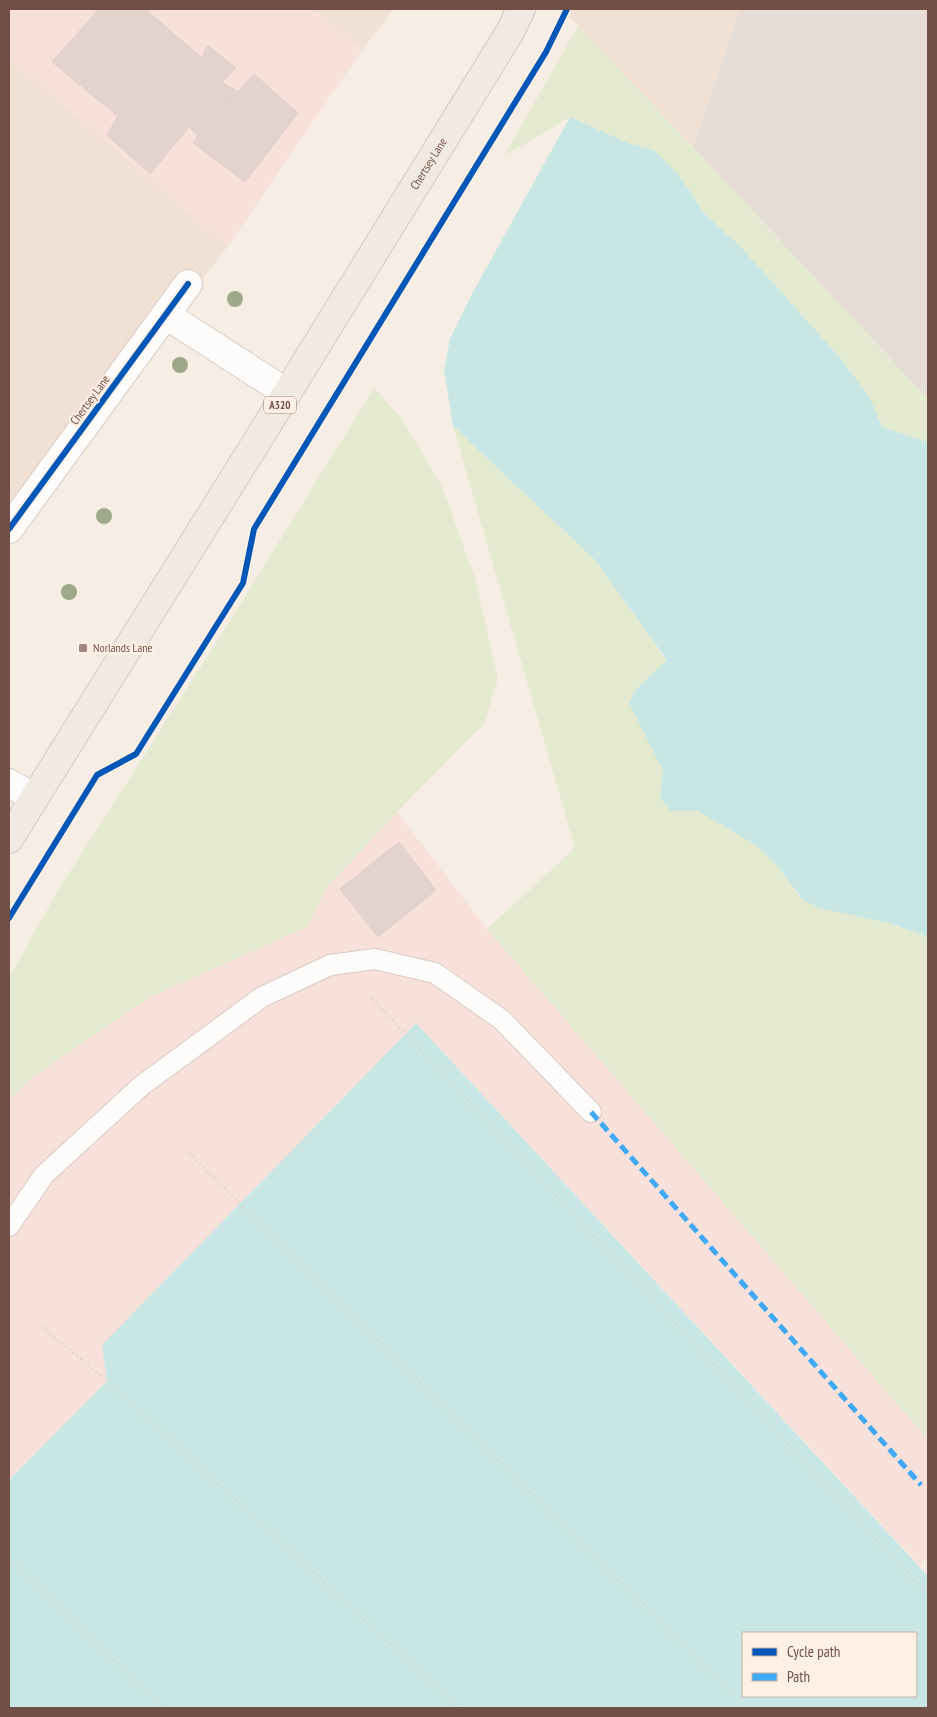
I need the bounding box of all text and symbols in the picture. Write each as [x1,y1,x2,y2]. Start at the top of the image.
street label: Chertsey Lane [407,135,450,192]
street label: Chertsey Lane [66,372,113,428]
road number: A320 [264,396,296,414]
place label: Norlands Lane [93,640,152,655]
marker: Norlands Lane [77,642,89,654]
legend [742,1632,917,1697]
text: Cycle path [787,1642,840,1661]
text: Path [787,1667,810,1686]

